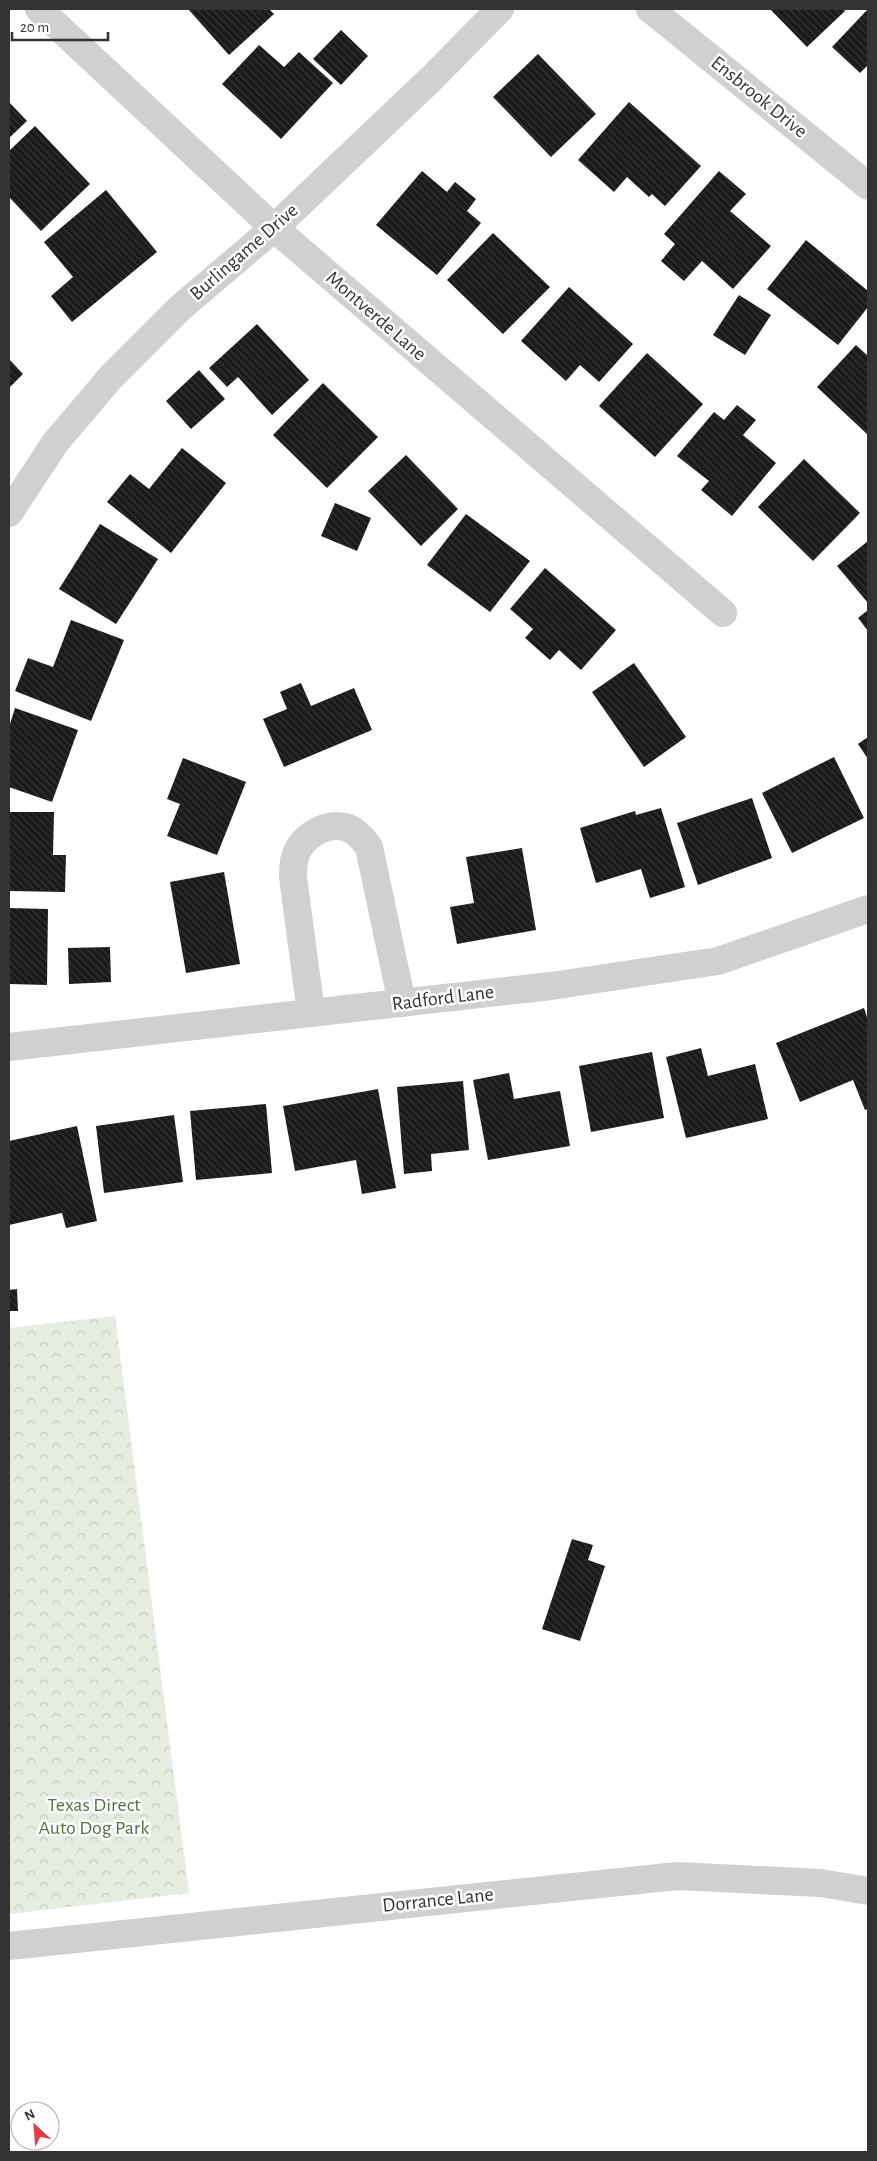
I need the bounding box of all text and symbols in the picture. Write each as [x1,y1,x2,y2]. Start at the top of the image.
scale bar [12,10,109,42]
text: 20 m [20,20,49,35]
street label: Ensbrook Drive [707,52,811,142]
street label: Burlingame Drive [186,200,302,304]
street label: Montverde Lane [322,267,430,365]
street label: Radford Lane [391,982,495,1014]
park label: Texas Direct Auto Dog Park [39,1795,149,1838]
street label: Dorrance Lane [381,1884,495,1916]
north arrow [10,2101,60,2151]
text: N [22,2107,37,2124]

